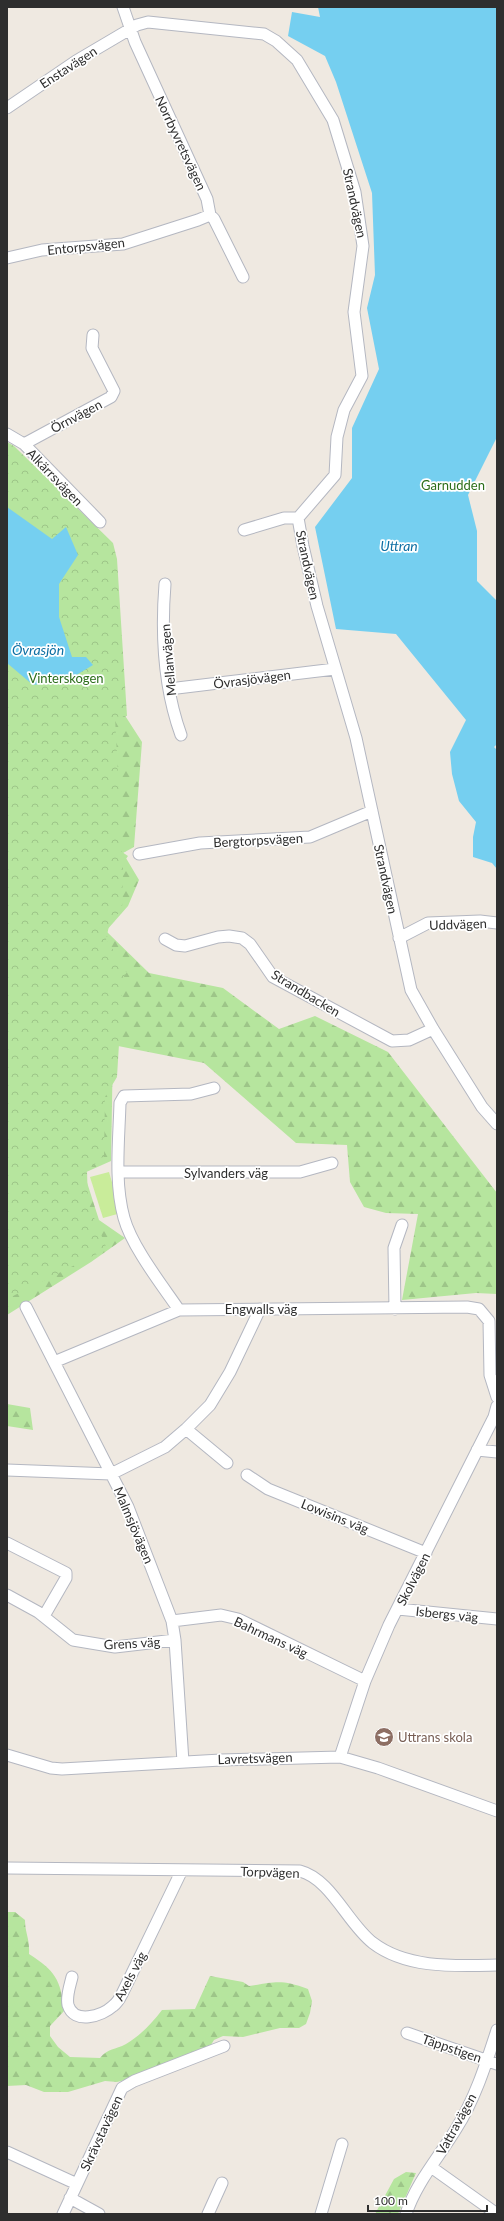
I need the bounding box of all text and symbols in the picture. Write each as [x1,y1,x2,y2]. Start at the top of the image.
street label: Enstavägen [36,43,100,91]
street label: Norrbyvretsvägen [152,93,210,193]
street label: Strandvägen [340,167,370,239]
street label: Entorpsvägen [46,234,126,258]
street label: Örnvägen [48,396,104,436]
street label: Alkärrsvägen [24,445,86,509]
park label: Garnudden [421,477,485,493]
street label: Strandvägen [293,529,323,601]
water label: Uttran [380,537,418,554]
street label: Mellanvägen [157,623,179,697]
water label: Övrasjön [12,641,64,658]
street label: Övrasjövägen [212,666,292,692]
park label: Vinterskogen [28,670,104,686]
street label: Bergtorpsvägen [213,830,303,850]
street label: Strandvägen [371,843,401,915]
street label: Uddvägen [429,915,487,933]
street label: Strandbacken [269,966,343,1020]
street label: Sylvanders väg [184,1165,268,1181]
street label: Engwalls väg [225,1301,297,1317]
street label: Malmsjövägen [111,1484,157,1566]
street label: Lowisins väg [299,1495,371,1537]
street label: Skolvägen [393,1550,433,1608]
street label: Isbergs väg [415,1603,479,1625]
street label: Bahrmans väg [232,1613,311,1661]
street label: Grens väg [103,1634,161,1652]
school or university icon: Uttrans skola [373,1726,395,1748]
place label: Uttrans skola [398,1729,472,1745]
street label: Lavretsvägen [217,1749,293,1767]
street label: Torpvägen [240,1863,300,1881]
street label: Axels väg [110,1948,150,2003]
street label: Täppstigen [420,2030,484,2066]
street label: Vattravägen [433,2090,479,2158]
street label: Skrävstavägen [77,2093,125,2173]
scale bar [368,2187,487,2213]
text: 100 m [374,2193,408,2208]

